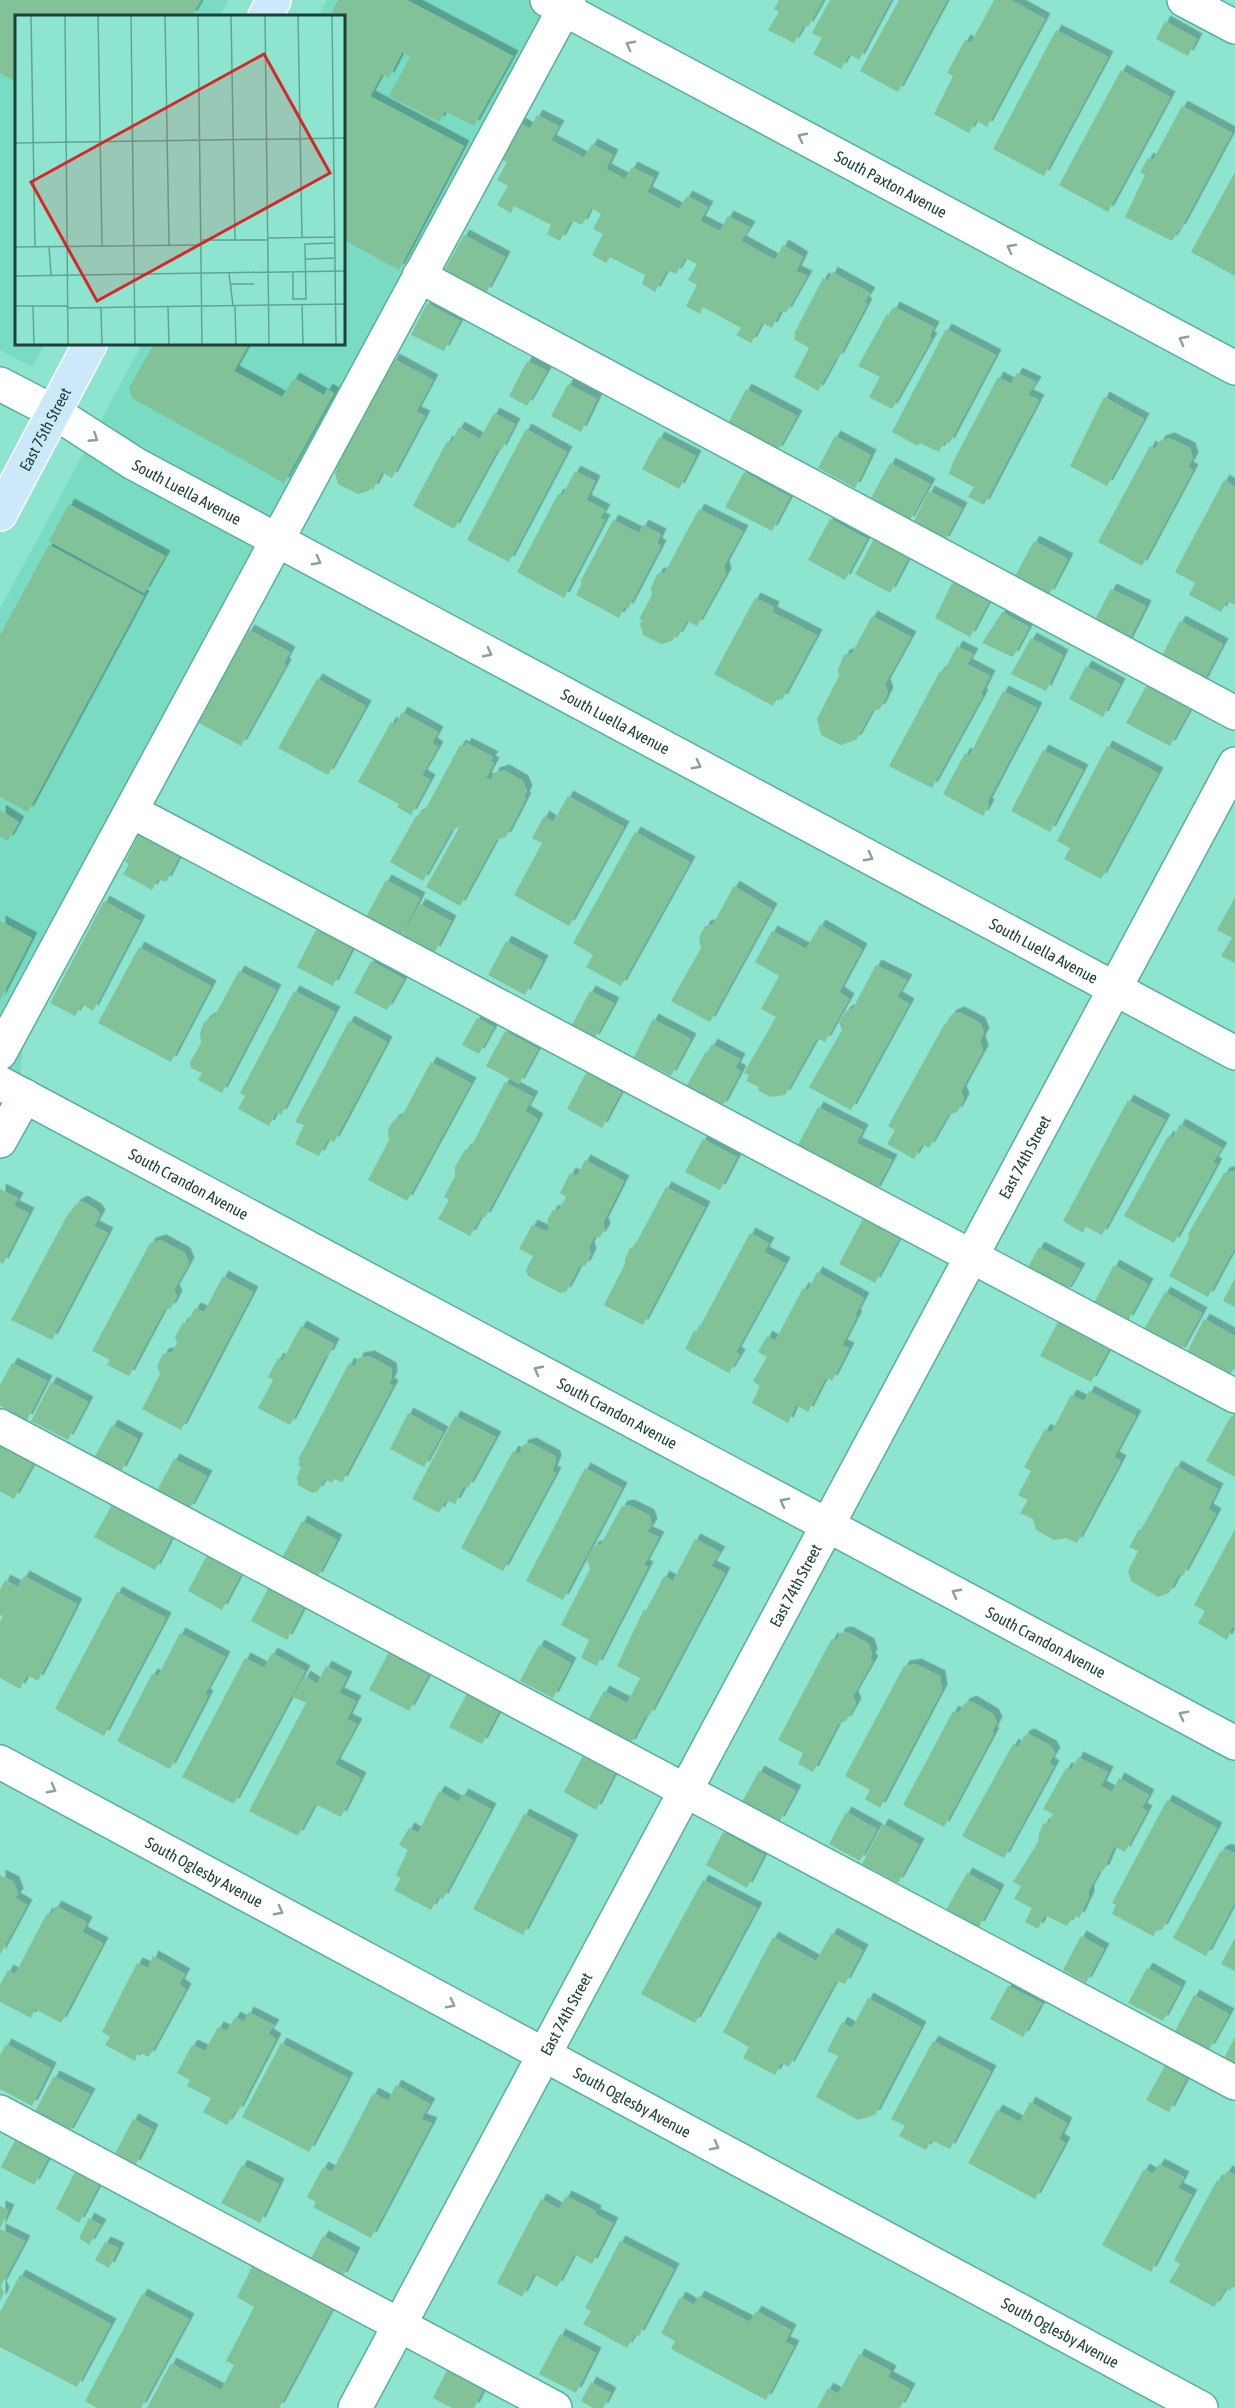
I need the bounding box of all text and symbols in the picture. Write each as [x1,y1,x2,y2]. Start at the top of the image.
inset map [15,15,345,345]
one-way arrow [626,41,637,52]
one-way arrow [798,133,809,144]
street label: South Paxton Avenue [832,147,950,221]
one-way arrow [1007,244,1018,255]
one-way arrow [1179,336,1190,347]
street label: East 75th Street [16,384,74,474]
one-way arrow [88,431,99,442]
street label: South Luella Avenue [130,455,244,528]
one-way arrow [310,554,321,565]
one-way arrow [482,646,493,657]
street label: South Luella Avenue [558,685,673,758]
one-way arrow [691,758,702,769]
one-way arrow [863,850,873,861]
street label: South Luella Avenue [987,914,1101,987]
street label: East 74th Street [995,1112,1054,1202]
street label: South Crandon Avenue [126,1145,252,1223]
one-way arrow [533,1366,544,1377]
street label: South Crandon Avenue [555,1374,680,1452]
one-way arrow [780,1498,790,1509]
street label: East 74th Street [766,1540,825,1630]
one-way arrow [952,1589,962,1600]
street label: South Crandon Avenue [983,1603,1109,1681]
one-way arrow [1179,1711,1190,1722]
one-way arrow [45,1782,56,1793]
street label: South Oglesby Avenue [143,1833,266,1911]
one-way arrow [273,1904,283,1915]
street label: East 74th Street [536,1969,596,2059]
one-way arrow [444,1997,455,2008]
street label: South Oglesby Avenue [571,2063,694,2141]
one-way arrow [708,2139,719,2150]
street label: South Oglesby Avenue [999,2294,1122,2371]

